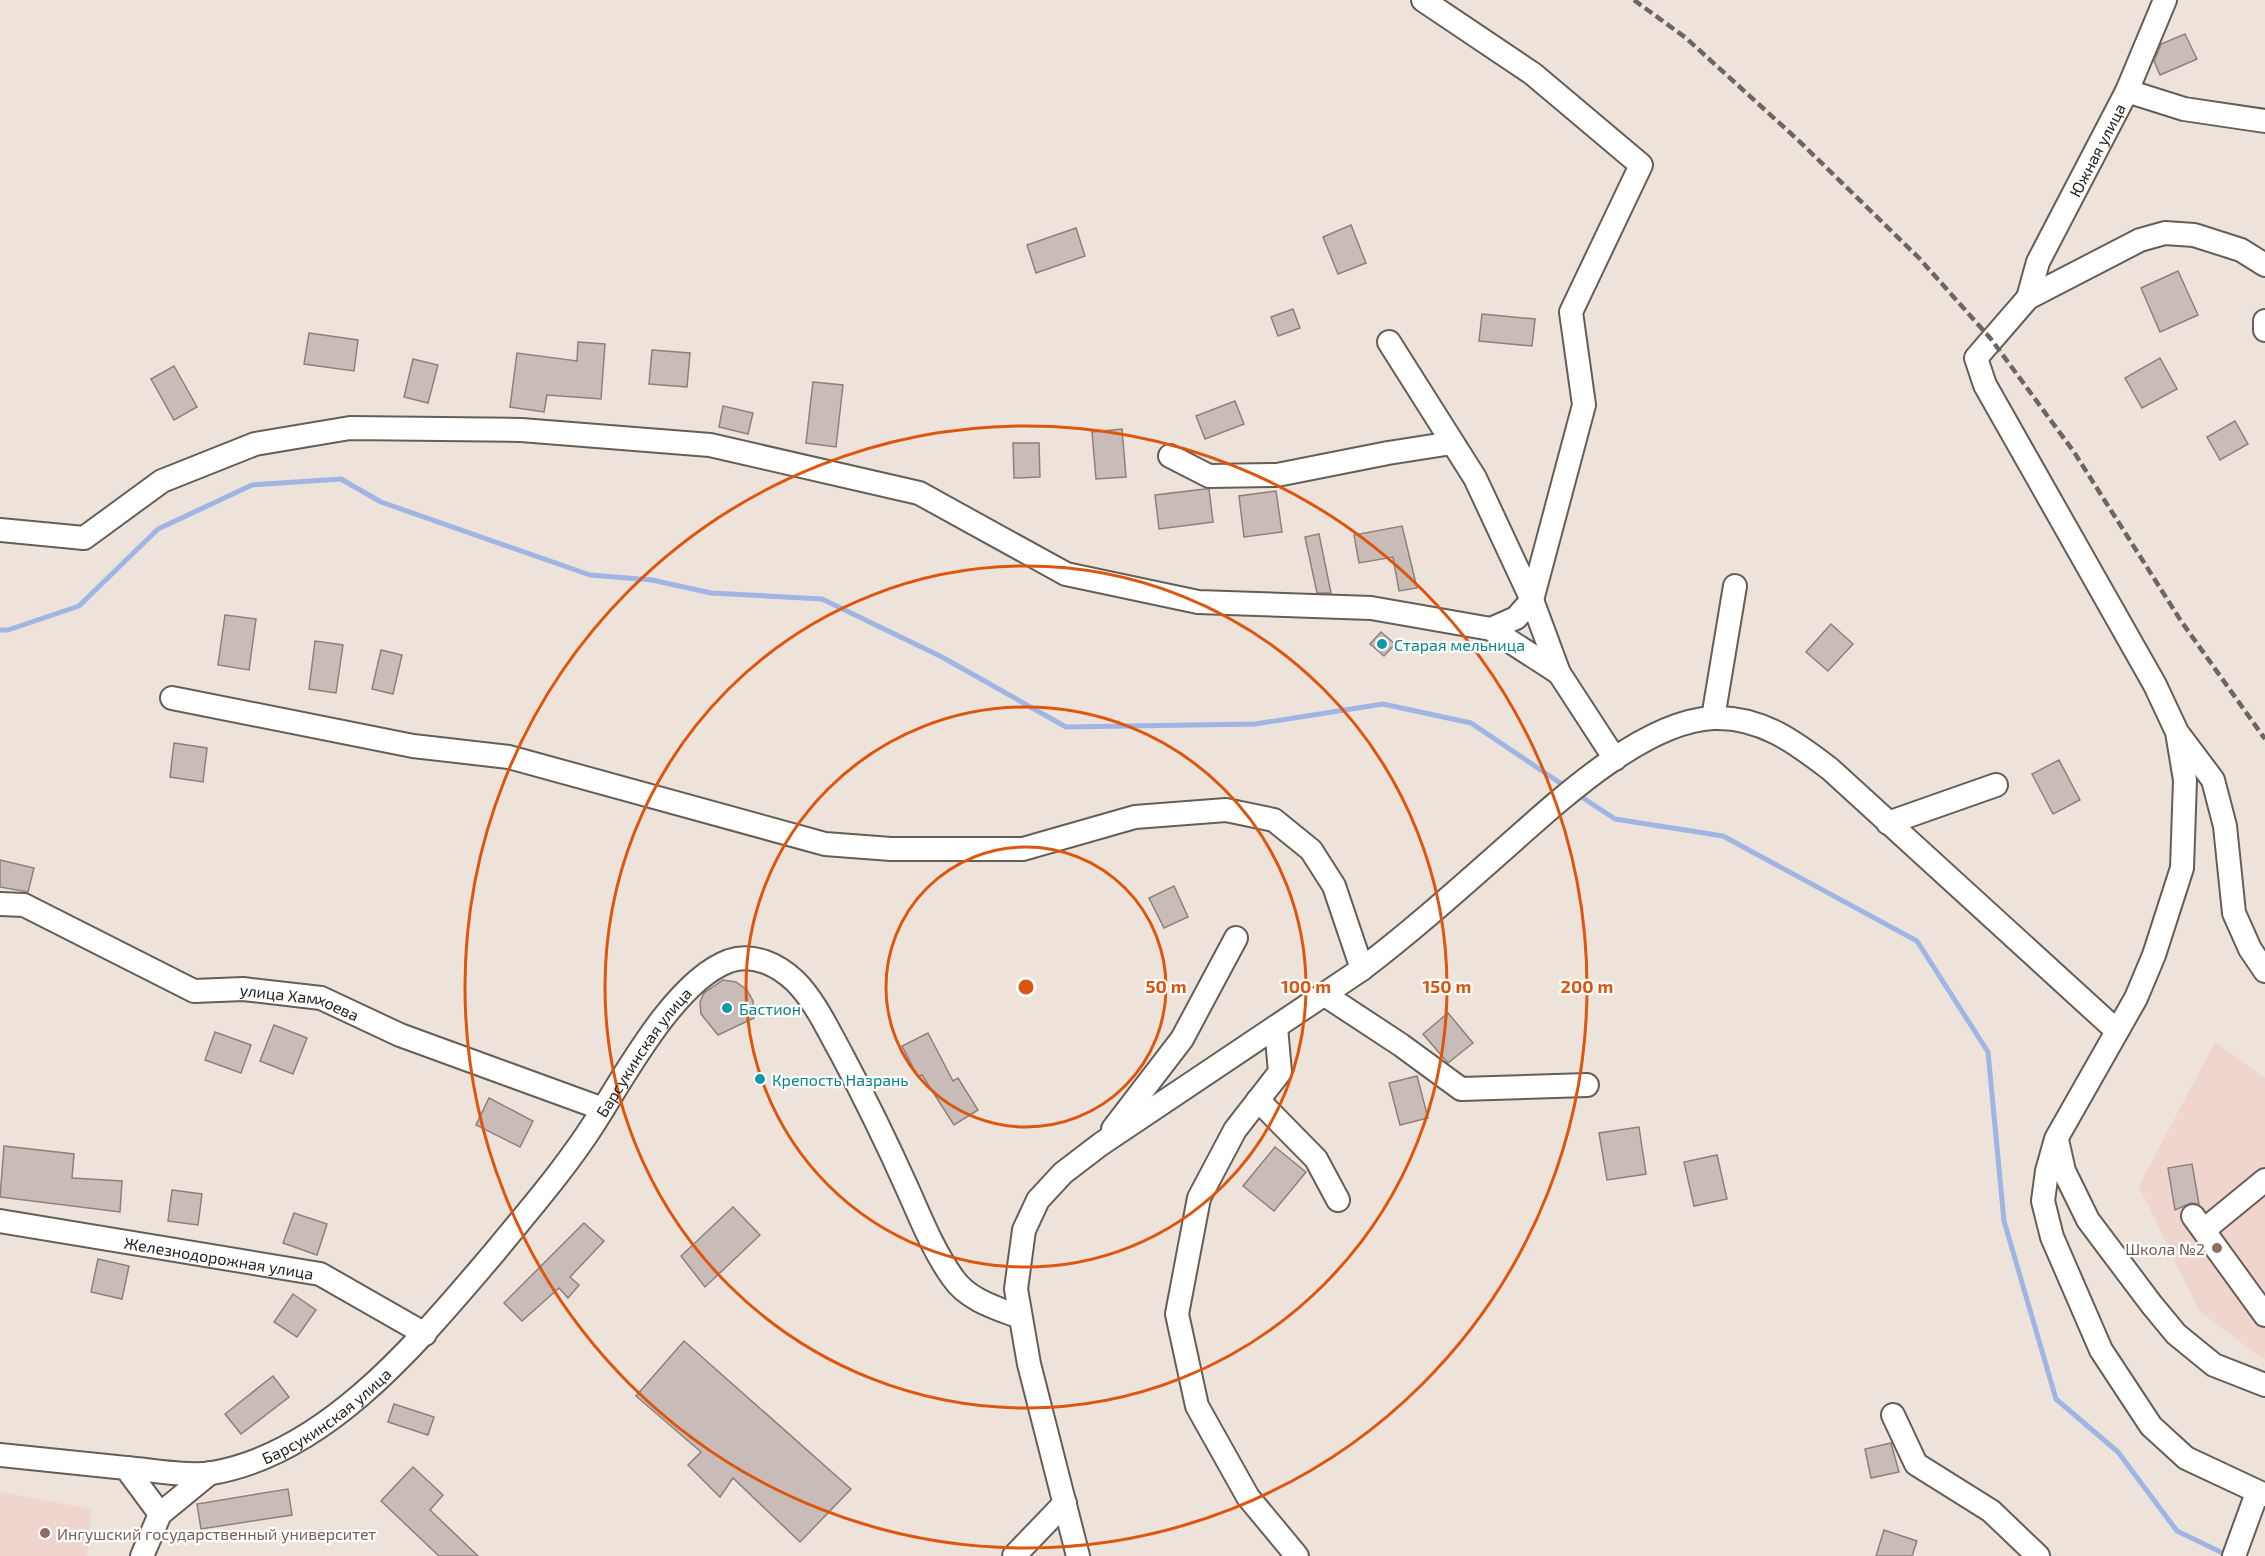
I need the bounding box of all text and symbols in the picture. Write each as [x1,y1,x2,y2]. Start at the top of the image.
street label: Южная улица [2064,100,2129,200]
place label: Старая мельница [1394,635,1525,654]
marker: Старая мельница [1375,637,1389,651]
text: 50 m [1145,975,1187,997]
text: 100 m [1281,975,1331,997]
text: 150 m [1423,975,1471,997]
text: 200 m [1561,975,1613,997]
centre of rings [1016,977,1036,997]
street label: улица Хамхоева [239,979,362,1024]
street label: Барсукинская улица [591,983,695,1120]
place label: Бастион [739,999,801,1018]
marker: Бастион [720,1001,734,1015]
place label: Крепость Назрань [772,1070,909,1089]
marker: Крепость Назрань [753,1072,767,1086]
street label: Железнодорожная улица [123,1232,315,1282]
place label: Школа №2 [2125,1239,2205,1258]
marker: Школа №2 [2210,1241,2224,1255]
street label: Барсукинская улица [259,1364,394,1467]
place label: Ингушский государственный университет [57,1524,376,1544]
marker: Ингушский государственный университет [38,1526,52,1540]

